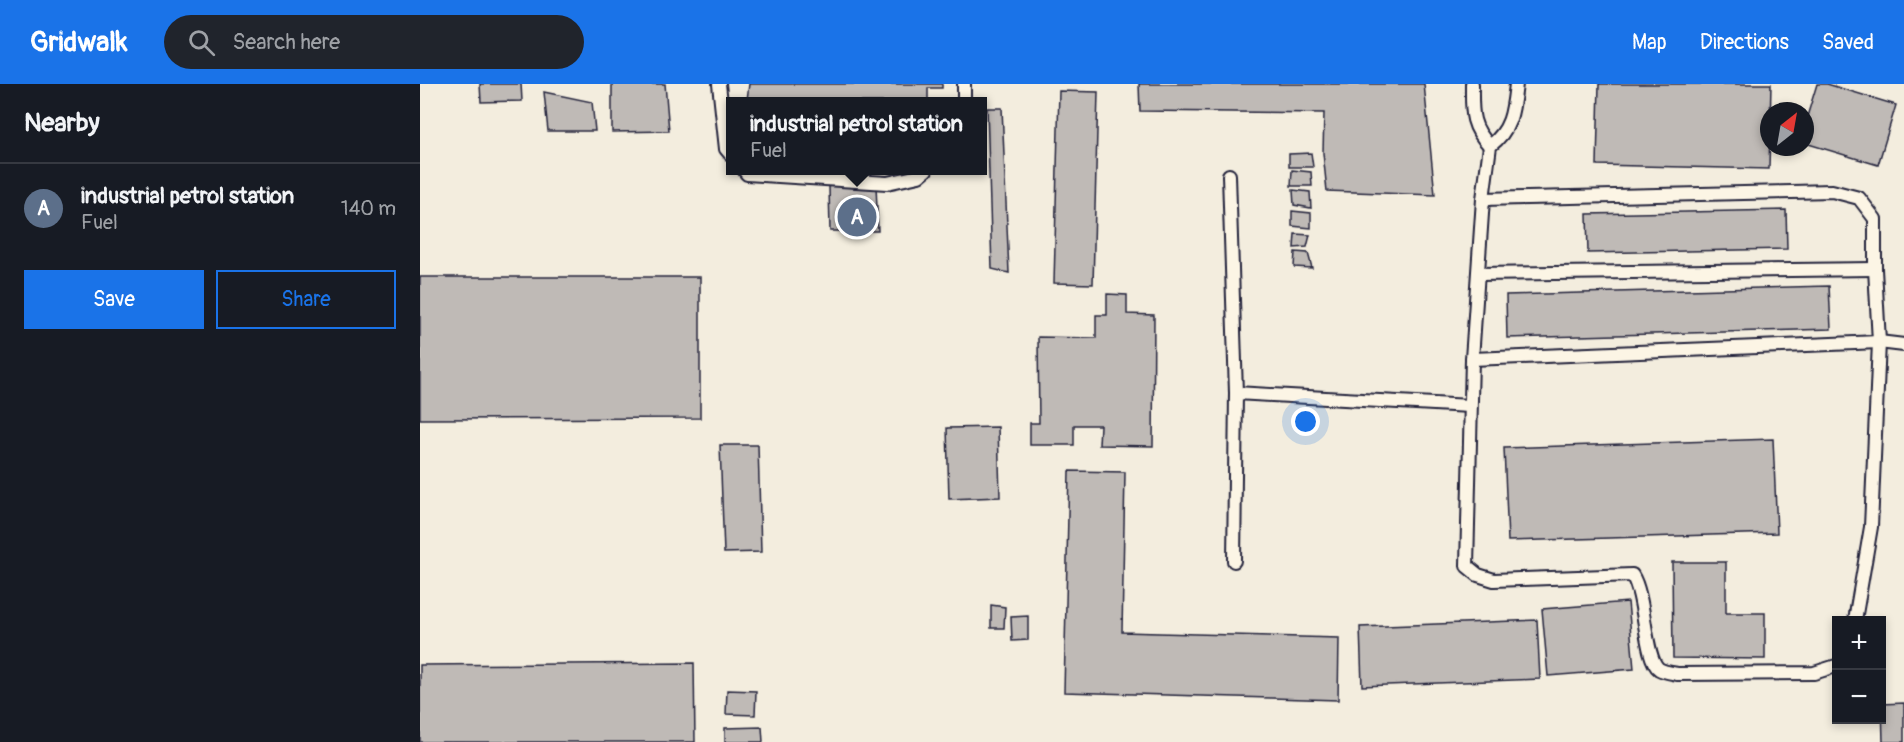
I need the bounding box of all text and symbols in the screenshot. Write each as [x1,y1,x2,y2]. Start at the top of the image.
search box [164,15,584,69]
text: Gridwalk [30,25,128,60]
icon: search [185,26,218,59]
text: Search here [233,28,340,56]
text: Map [1632,29,1667,56]
text: Directions [1700,29,1789,56]
text: Saved [1822,29,1874,56]
popup [726,97,987,175]
north arrow [1760,102,1814,156]
text: Nearby [24,107,100,139]
text: industrial petrol station [750,110,963,138]
text: Fuel [750,138,787,163]
text: industrial petrol station [81,182,294,210]
pin: A [838,194,876,240]
text: A [37,196,50,221]
text: 140 m [341,196,396,221]
text: Fuel [81,210,118,235]
button: Save [24,270,204,329]
button: Share [216,270,396,329]
your location [1291,407,1320,436]
map controls [1832,616,1886,724]
button: + [1832,616,1886,670]
button: − [1832,670,1886,724]

